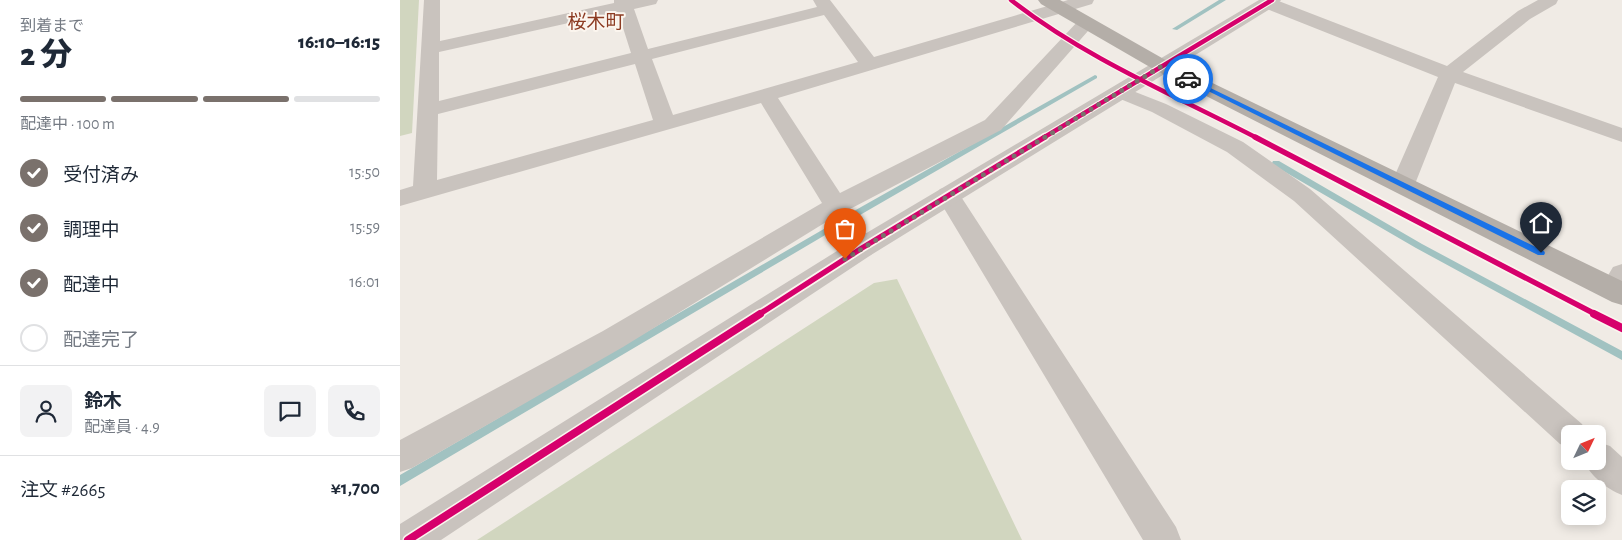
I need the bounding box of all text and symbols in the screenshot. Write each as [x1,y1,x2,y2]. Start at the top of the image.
district label: 桜木町 [567,11,625,32]
text: 到着まで [20,18,84,34]
text: 16:10–16:15 [298,33,380,52]
text: 2 分 [20,39,72,71]
courier [1163,54,1213,104]
icon: car [1174,65,1202,93]
text: 配達中 · 100 m [20,116,115,132]
icon: check [20,159,48,187]
text: 15:50 [349,164,380,180]
text: 受付済み [63,166,139,185]
pin [1520,202,1562,253]
pin [824,208,866,259]
icon: home [1527,209,1555,237]
icon: check [20,214,48,242]
icon: bag [831,215,859,243]
text: 15:59 [350,219,380,235]
text: 調理中 [63,221,120,240]
icon: check [20,269,48,297]
text: 16:01 [349,274,380,290]
text: 配達中 [63,276,120,295]
text: 配達完了 [63,331,139,350]
button: person [20,385,72,437]
button: chat [264,385,316,437]
button: phone [328,385,380,437]
text: 鈴木 [84,392,122,411]
text: 配達員 · 4.9 [84,419,160,435]
north arrow [1561,425,1606,470]
map controls [1561,425,1606,525]
text: ¥1,700 [331,479,380,498]
button: layers [1561,480,1606,525]
text: 注文 #2665 [20,481,105,500]

